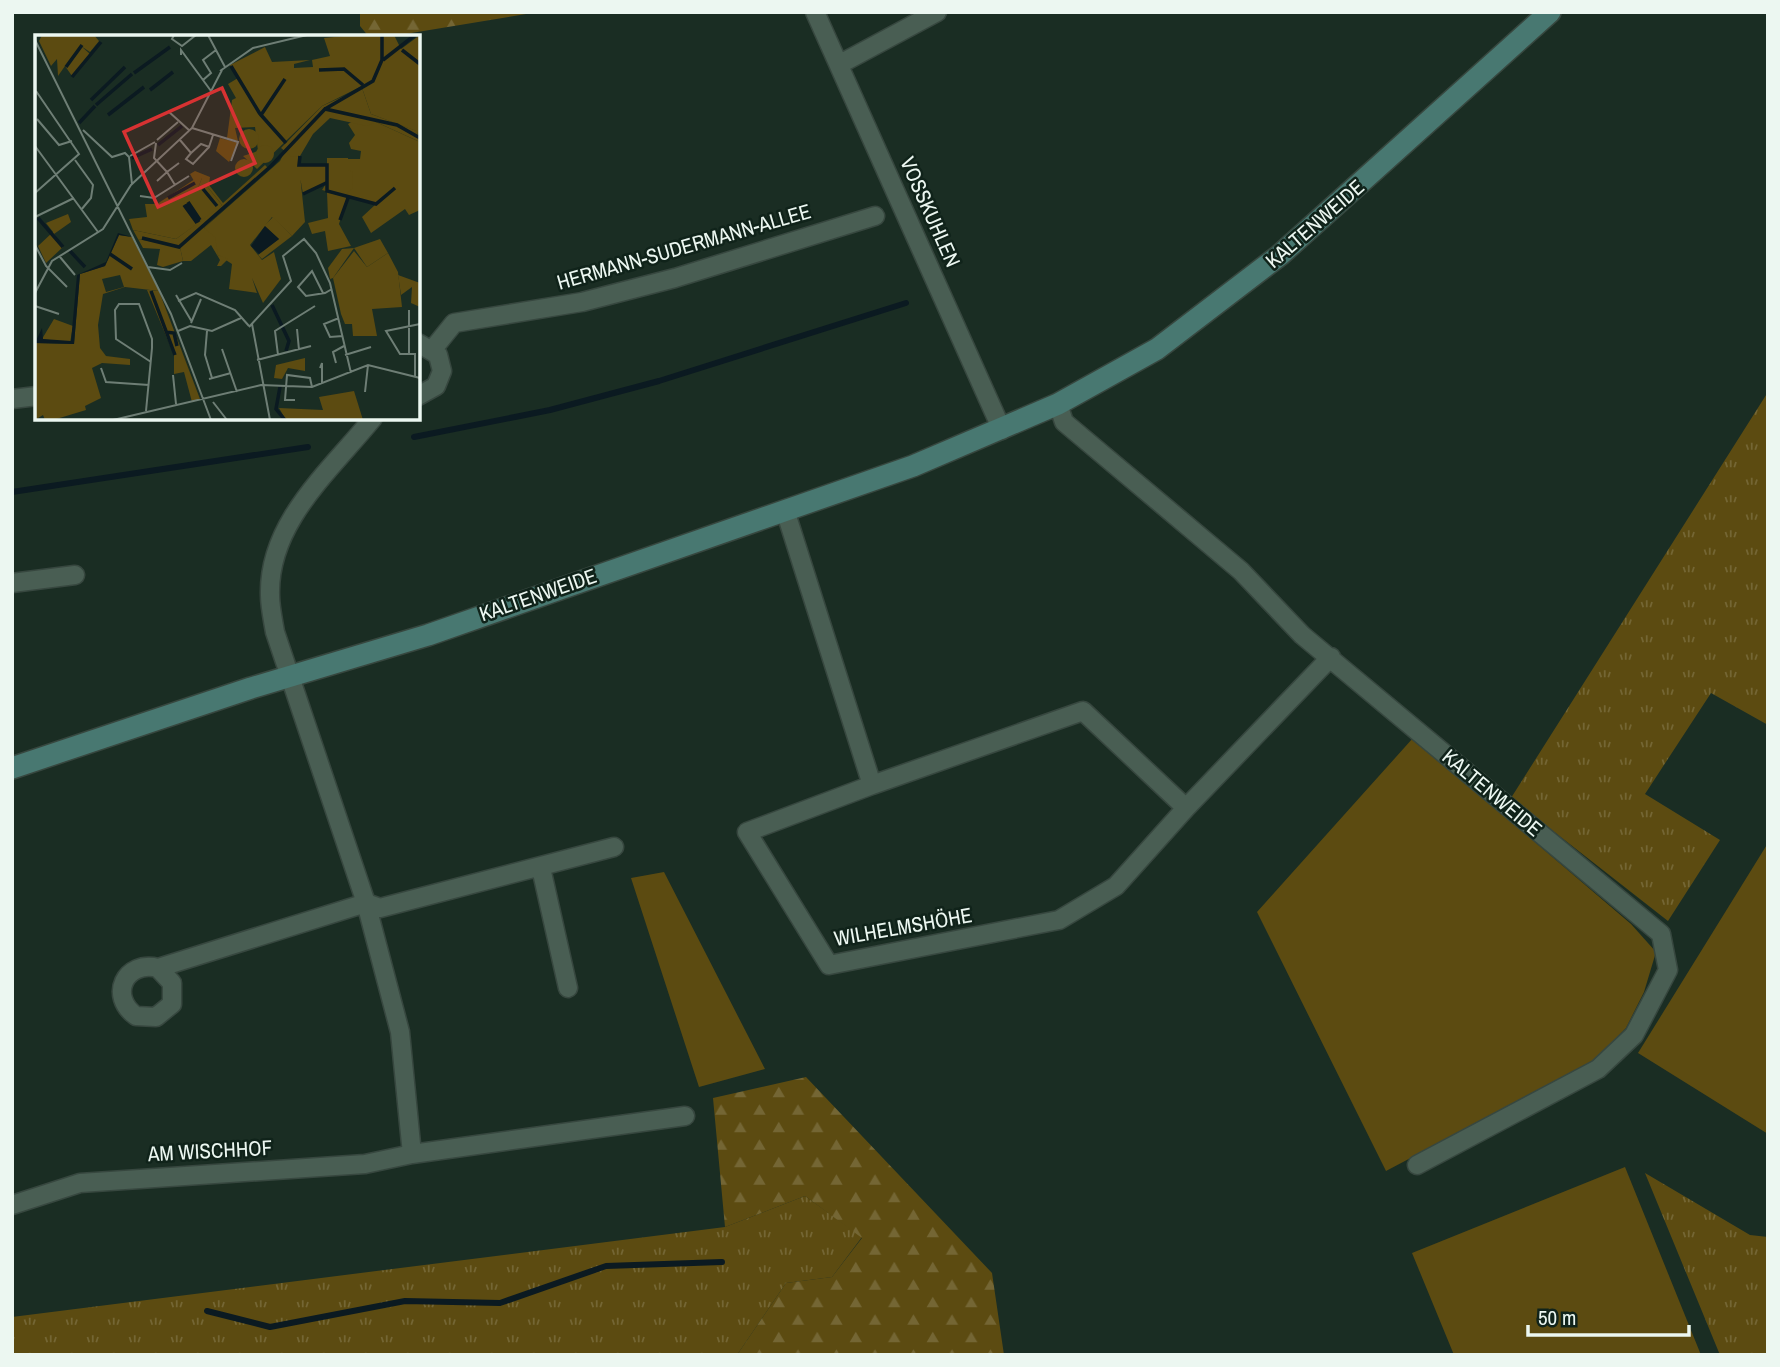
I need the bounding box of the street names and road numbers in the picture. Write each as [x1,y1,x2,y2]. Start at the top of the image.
street label: VOSSKUHLEN [893,152,968,271]
street label: KALTENWEIDE [1259,173,1370,275]
street label: HERMANN-SUDERMANN-ALLEE [553,196,814,297]
street label: KALTENWEIDE [475,561,600,628]
street label: KALTENWEIDE [1436,742,1548,843]
street label: WILHELMSHÖHE [832,900,974,953]
street label: AM WISCHHOF [146,1133,273,1168]

